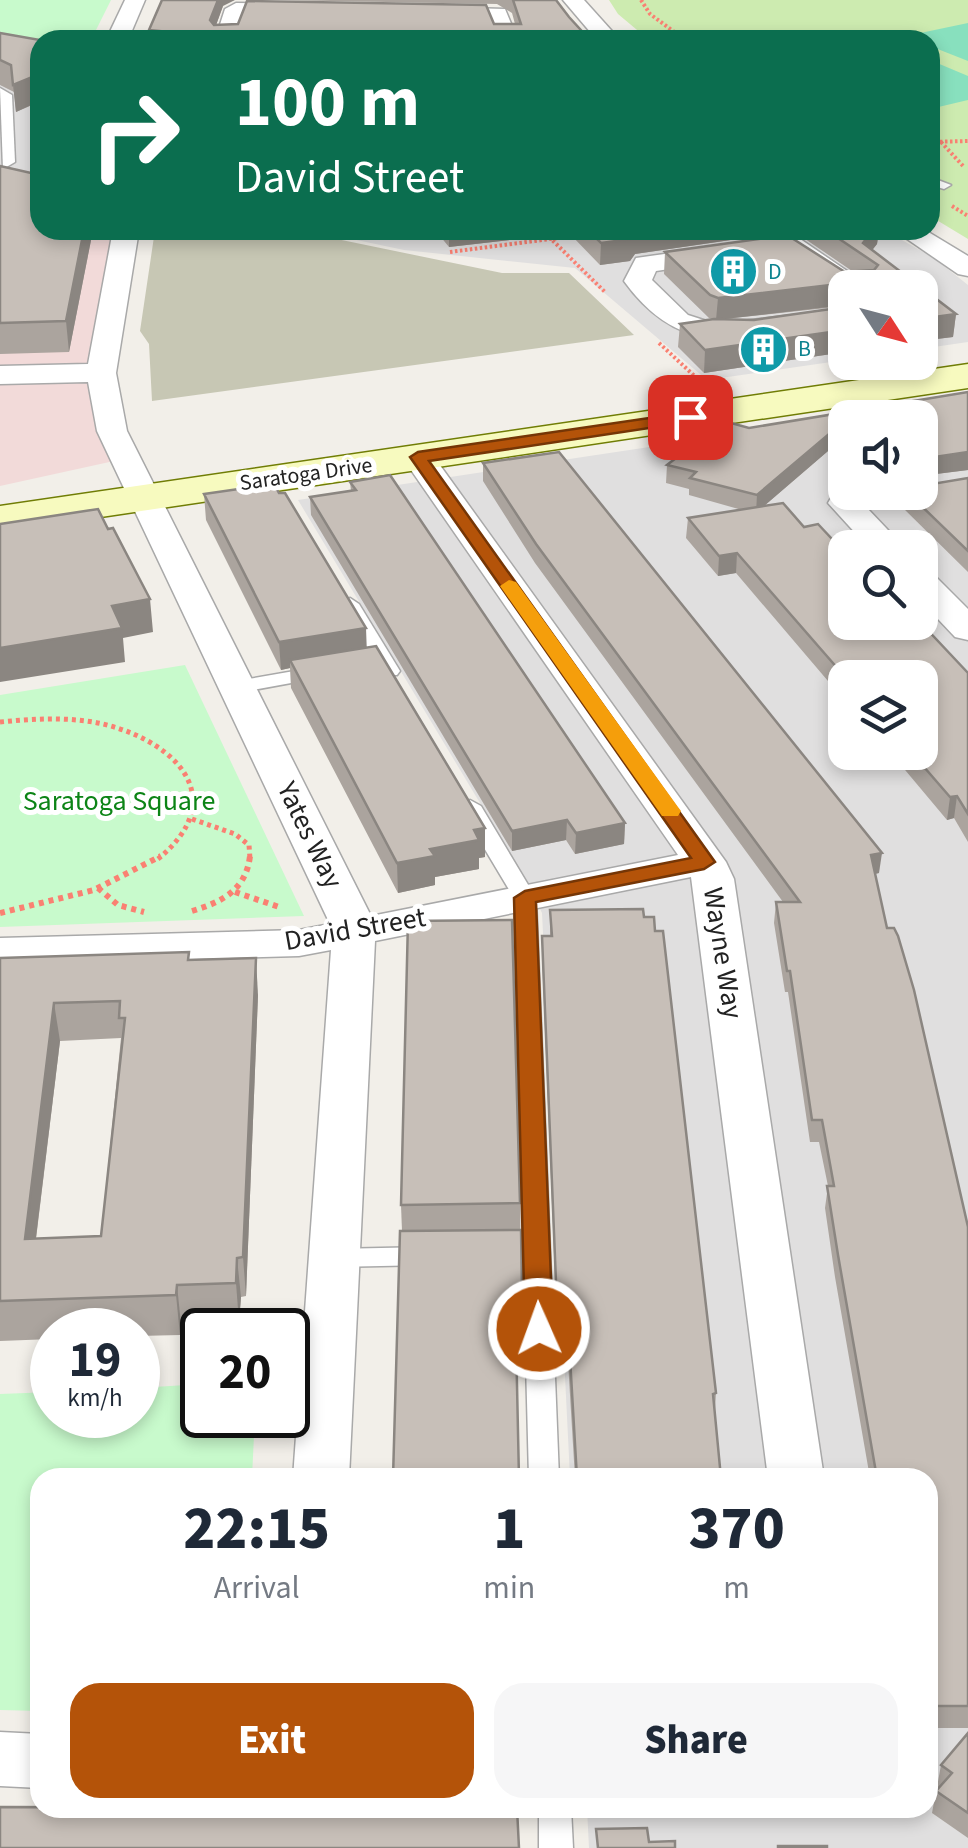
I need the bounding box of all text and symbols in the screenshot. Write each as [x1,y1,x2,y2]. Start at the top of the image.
text: 100 m [235,53,420,153]
icon: right [70,70,200,200]
text: David Street [235,146,464,210]
building icon: D [707,246,759,298]
place label: D [768,256,782,288]
north arrow [828,270,938,380]
map controls [828,270,938,770]
building icon: B [737,323,789,375]
place label: B [798,333,811,365]
pin [648,375,733,460]
icon: arrive [663,390,718,445]
button: sound [828,400,938,510]
street label: Saratoga Drive [238,449,375,499]
button: search [828,530,938,640]
button: layers [828,660,938,770]
street label: Yates Way [267,774,353,895]
park label: Saratoga Square [23,781,215,821]
street label: Wayne Way [693,885,753,1021]
street label: David Street [281,897,429,961]
position arrow [487,1277,591,1381]
speed limit sign: 20 [180,1308,310,1438]
text: 19 [69,1325,121,1396]
text: km/h [67,1380,123,1416]
text: 22:15 [183,1487,330,1572]
text: 1 [493,1487,525,1572]
text: 370 [689,1487,785,1572]
text: Arrival [214,1565,300,1611]
text: min [483,1565,535,1611]
text: m [723,1565,750,1611]
button: Exit [70,1683,474,1798]
button: Share [494,1683,898,1798]

